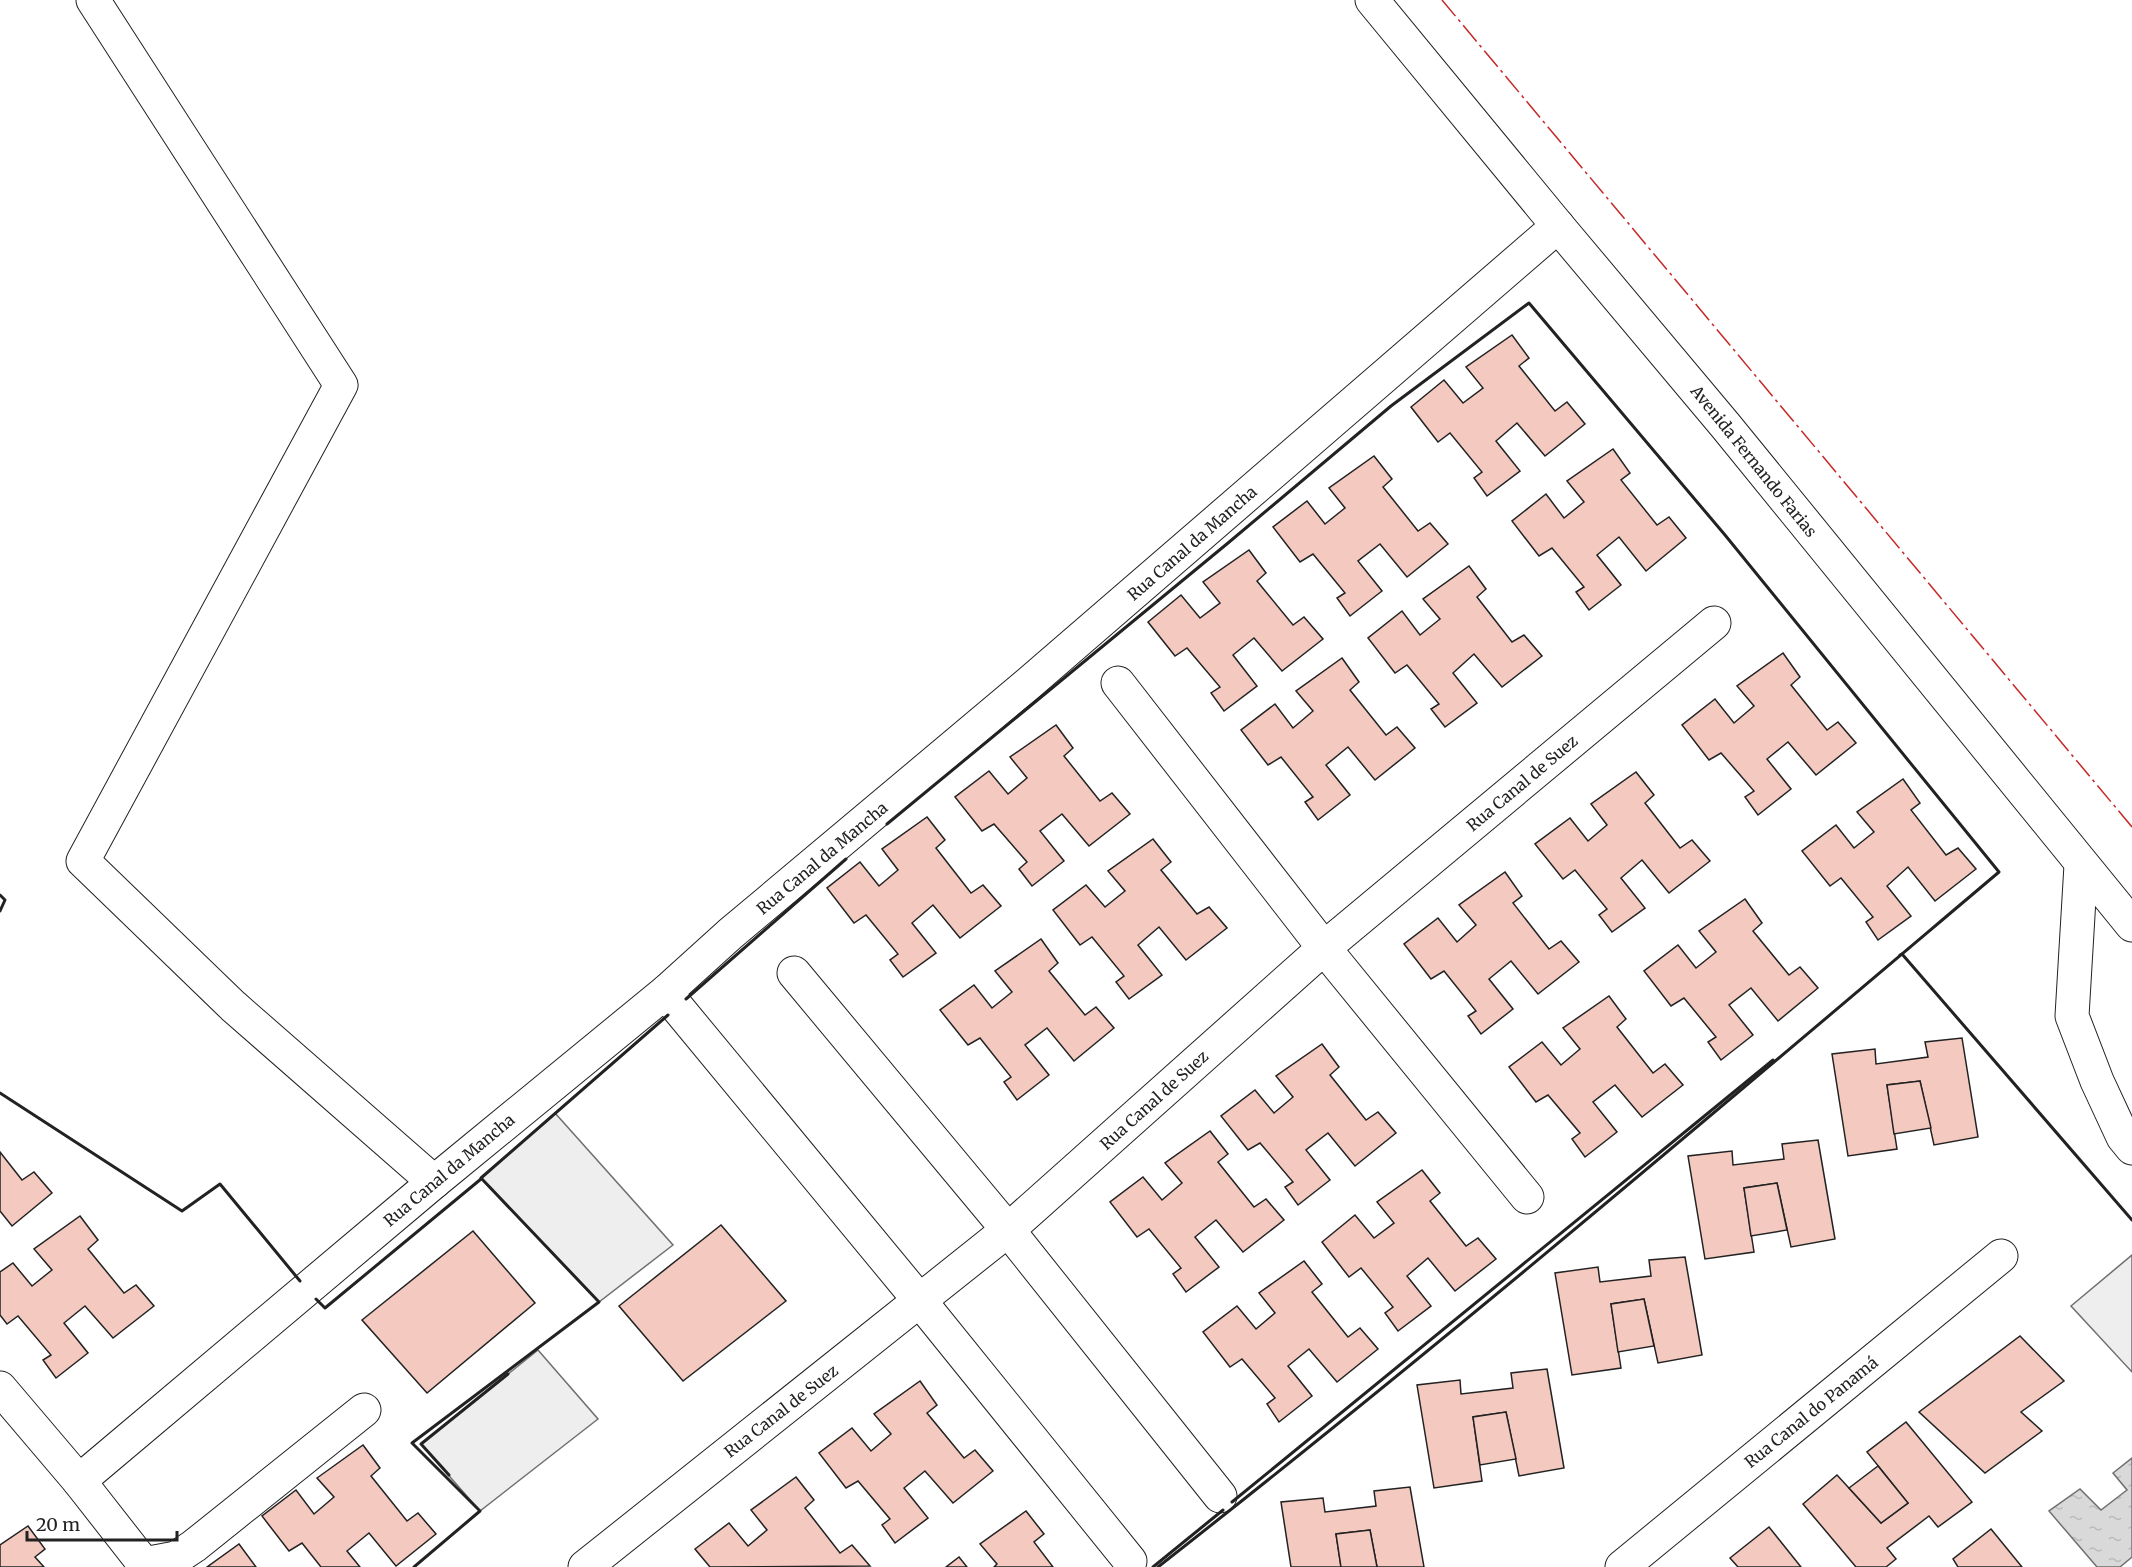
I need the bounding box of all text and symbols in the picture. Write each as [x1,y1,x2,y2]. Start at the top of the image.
street label: Avenida Fernando Farias [1686,380,1821,541]
street label: Rua Canal da Mancha [1123,481,1261,605]
street label: Rua Canal de Suez [1462,731,1582,835]
street label: Rua Canal da Mancha [752,797,892,919]
street label: Rua Canal de Suez [1096,1046,1212,1154]
street label: Rua Canal da Mancha [379,1109,519,1231]
street label: Rua Canal do Panamá [1740,1352,1882,1472]
street label: Rua Canal de Suez [720,1360,842,1462]
scale bar [27,1504,177,1542]
text: 20 m [36,1513,80,1536]

